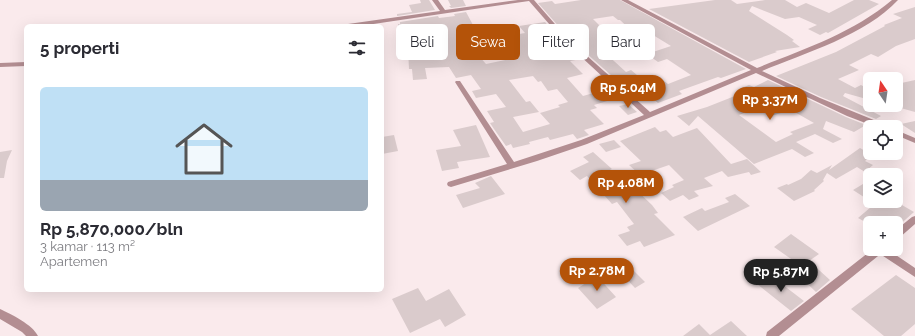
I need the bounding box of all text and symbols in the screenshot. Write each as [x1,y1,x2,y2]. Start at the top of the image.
chip: Beli [396,24,448,60]
chip: Sewa [456,24,520,60]
chip: Filter [528,24,589,60]
chip: Baru [597,24,655,60]
icon: filters [346,37,368,59]
text: 5 properti [40,38,119,58]
north arrow [863,72,903,112]
map controls [863,72,903,256]
pin: Rp 5.04M [587,75,669,109]
text: Rp 5.04M [600,80,656,95]
pin: Rp 3.37M [729,87,811,121]
text: Rp 3.37M [742,92,798,107]
icon: home [168,113,240,185]
button: locate [863,120,903,160]
button: layers [863,168,903,208]
pin: Rp 4.08M [585,170,667,204]
text: Rp 4.08M [597,175,655,190]
button: + [863,216,903,256]
text: Rp 5,870,000/bln [40,219,183,239]
text: 3 kamar · 113 m² [40,239,135,254]
text: Apartemen [40,254,108,269]
pin: Rp 2.78M [556,258,638,292]
pin: Rp 5.87M [740,259,822,293]
text: Rp 2.78M [569,263,625,278]
text: Rp 5.87M [753,264,809,279]

